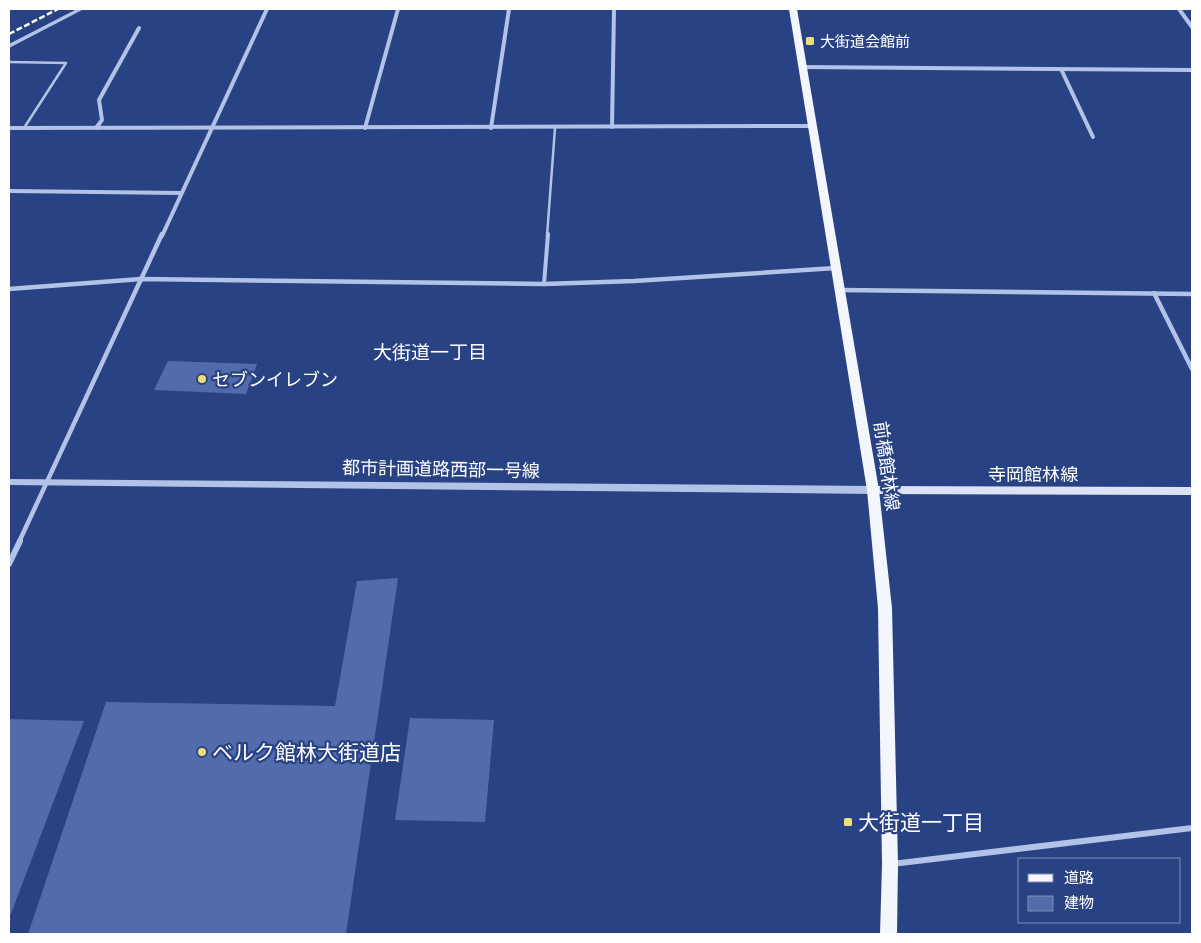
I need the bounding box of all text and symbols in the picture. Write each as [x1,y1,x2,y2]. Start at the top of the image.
place label: 大街道会館前 [820,33,910,50]
marker: 大街道会館前 [804,35,816,47]
district label: 大街道一丁目 [373,341,487,363]
place label: セブンイレブン [212,369,338,390]
marker: セブンイレブン [196,373,208,385]
street label: 前橋館林線 [870,420,904,512]
street label: 都市計画道路西部一号線 [342,457,540,481]
street label: 寺岡館林線 [988,464,1078,485]
place label: ベルク館林大街道店 [212,740,401,764]
marker: ベルク館林大街道店 [196,746,208,758]
place label: 大街道一丁目 [858,810,984,834]
marker: 大街道一丁目 [842,816,854,828]
legend [1018,858,1181,923]
text: 道路 [1064,869,1094,886]
text: 建物 [1064,894,1094,911]

